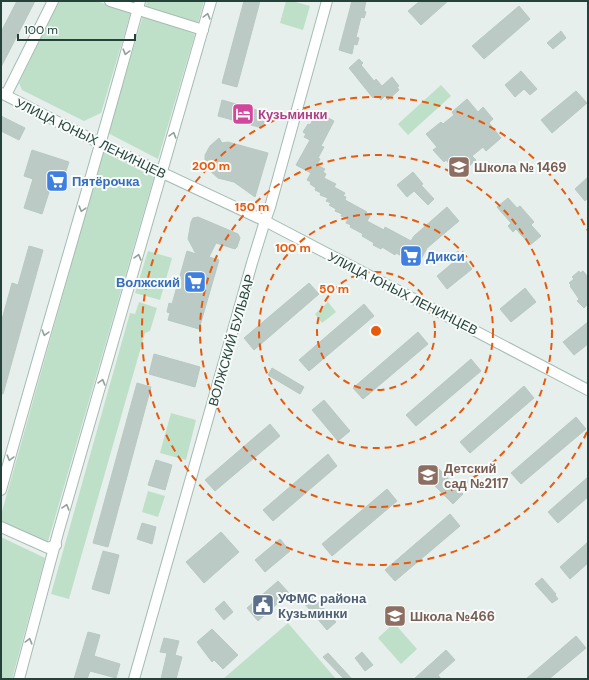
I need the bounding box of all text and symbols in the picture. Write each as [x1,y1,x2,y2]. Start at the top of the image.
one-way arrow [202,12,211,19]
scale bar [18,16,135,42]
text: 100 m [24,22,58,38]
one-way arrow [122,48,131,55]
street label: УЛИЦА ЮНЫХ ЛЕНИНЦЕВ [13,94,169,182]
hotel icon: Кузьминки [230,101,256,127]
place label: Кузьминки [258,106,327,123]
one-way arrow [168,132,177,139]
school or university icon: Школа № 1469 [446,154,472,180]
text: 200 m [192,158,230,174]
place label: Школа № 1469 [474,159,567,176]
supermarket icon: Пятёрочка [44,168,70,194]
place label: Пятёрочка [72,173,140,190]
text: 150 m [235,199,269,215]
one-way arrow [78,205,87,212]
text: 100 m [275,240,311,256]
supermarket icon: Дикси [398,243,424,269]
street label: УЛИЦА ЮНЫХ ЛЕНИНЦЕВ [325,248,481,339]
place label: Дикси [426,248,465,265]
one-way arrow [133,254,142,261]
supermarket icon: Волжский [182,269,208,295]
street label: ВОЛЖСКИЙ БУЛЬВАР [205,272,258,408]
place label: Волжский [116,274,180,291]
text: 50 m [319,281,349,297]
centre of rings [369,324,383,338]
one-way arrow [41,330,50,337]
one-way arrow [97,379,106,386]
one-way arrow [6,455,15,462]
place label: Детский сад №2117 [444,460,508,492]
school or university icon: Детский сад №2117 [415,462,441,488]
one-way arrow [61,504,70,511]
place label: УФМС района Кузьминки [278,590,367,622]
public building icon: УФМС района Кузьминки [250,592,276,618]
school or university icon: Школа №466 [382,603,408,629]
place label: Школа №466 [410,608,495,625]
one-way arrow [24,638,33,645]

